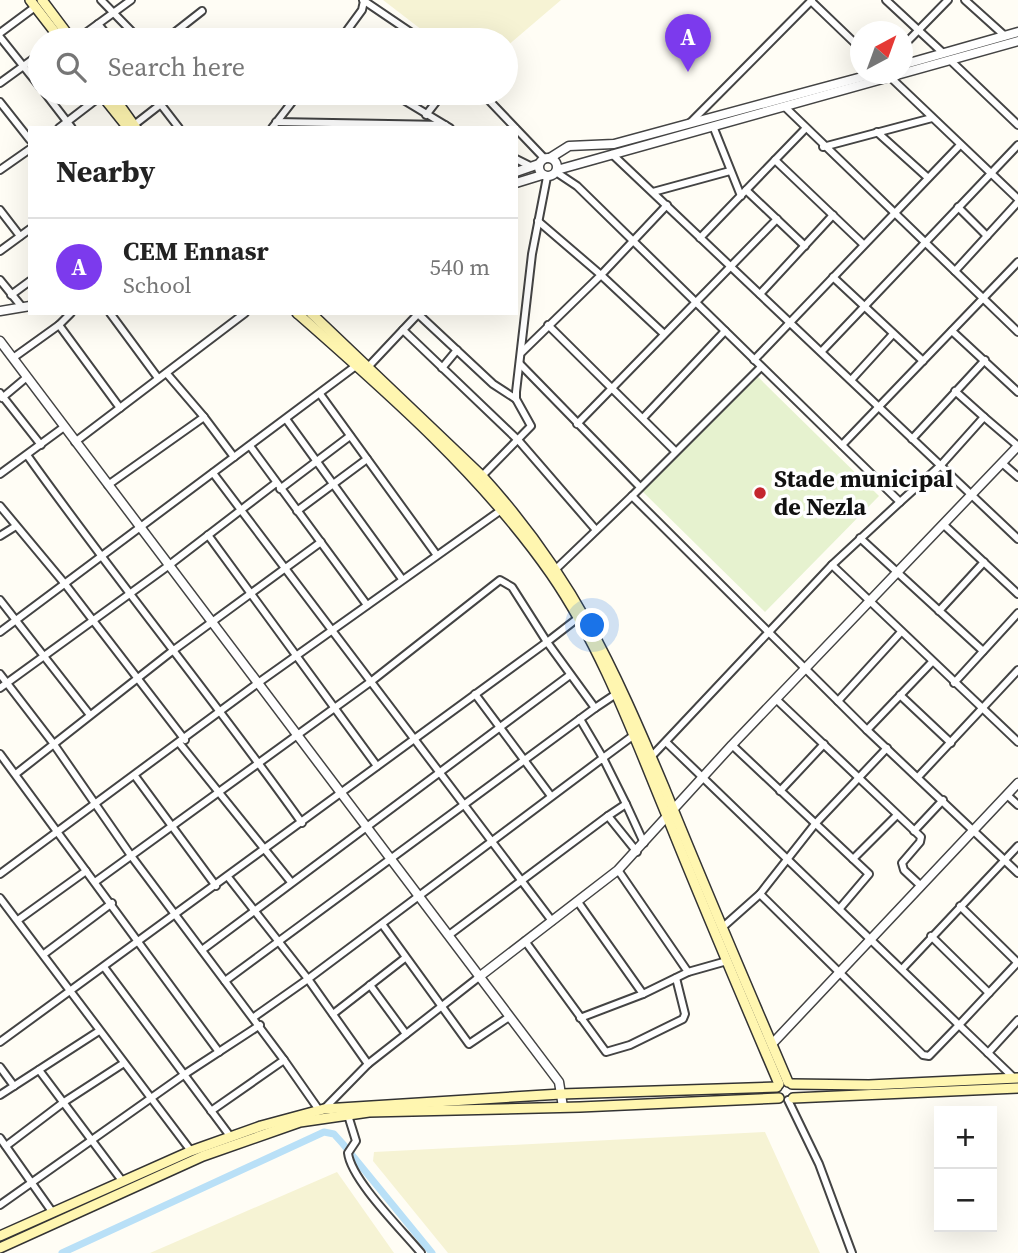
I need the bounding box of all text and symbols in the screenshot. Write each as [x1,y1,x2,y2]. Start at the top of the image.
pin: A [665,14,711,72]
north arrow [850,21,913,84]
search box [28,28,518,105]
icon: search [52,48,90,86]
text: Search here [108,49,245,85]
text: Nearby [56,151,155,192]
text: CEM Ennasr [123,233,269,269]
text: A [71,251,87,283]
text: 540 m [429,251,490,283]
text: School [123,269,191,301]
place label: Stade municipal de Nezla [774,462,954,523]
marker: Stade municipal de Nezla [752,485,768,501]
your location [575,608,609,642]
map controls [934,1106,997,1232]
button: + [934,1106,997,1169]
button: − [934,1169,997,1232]

